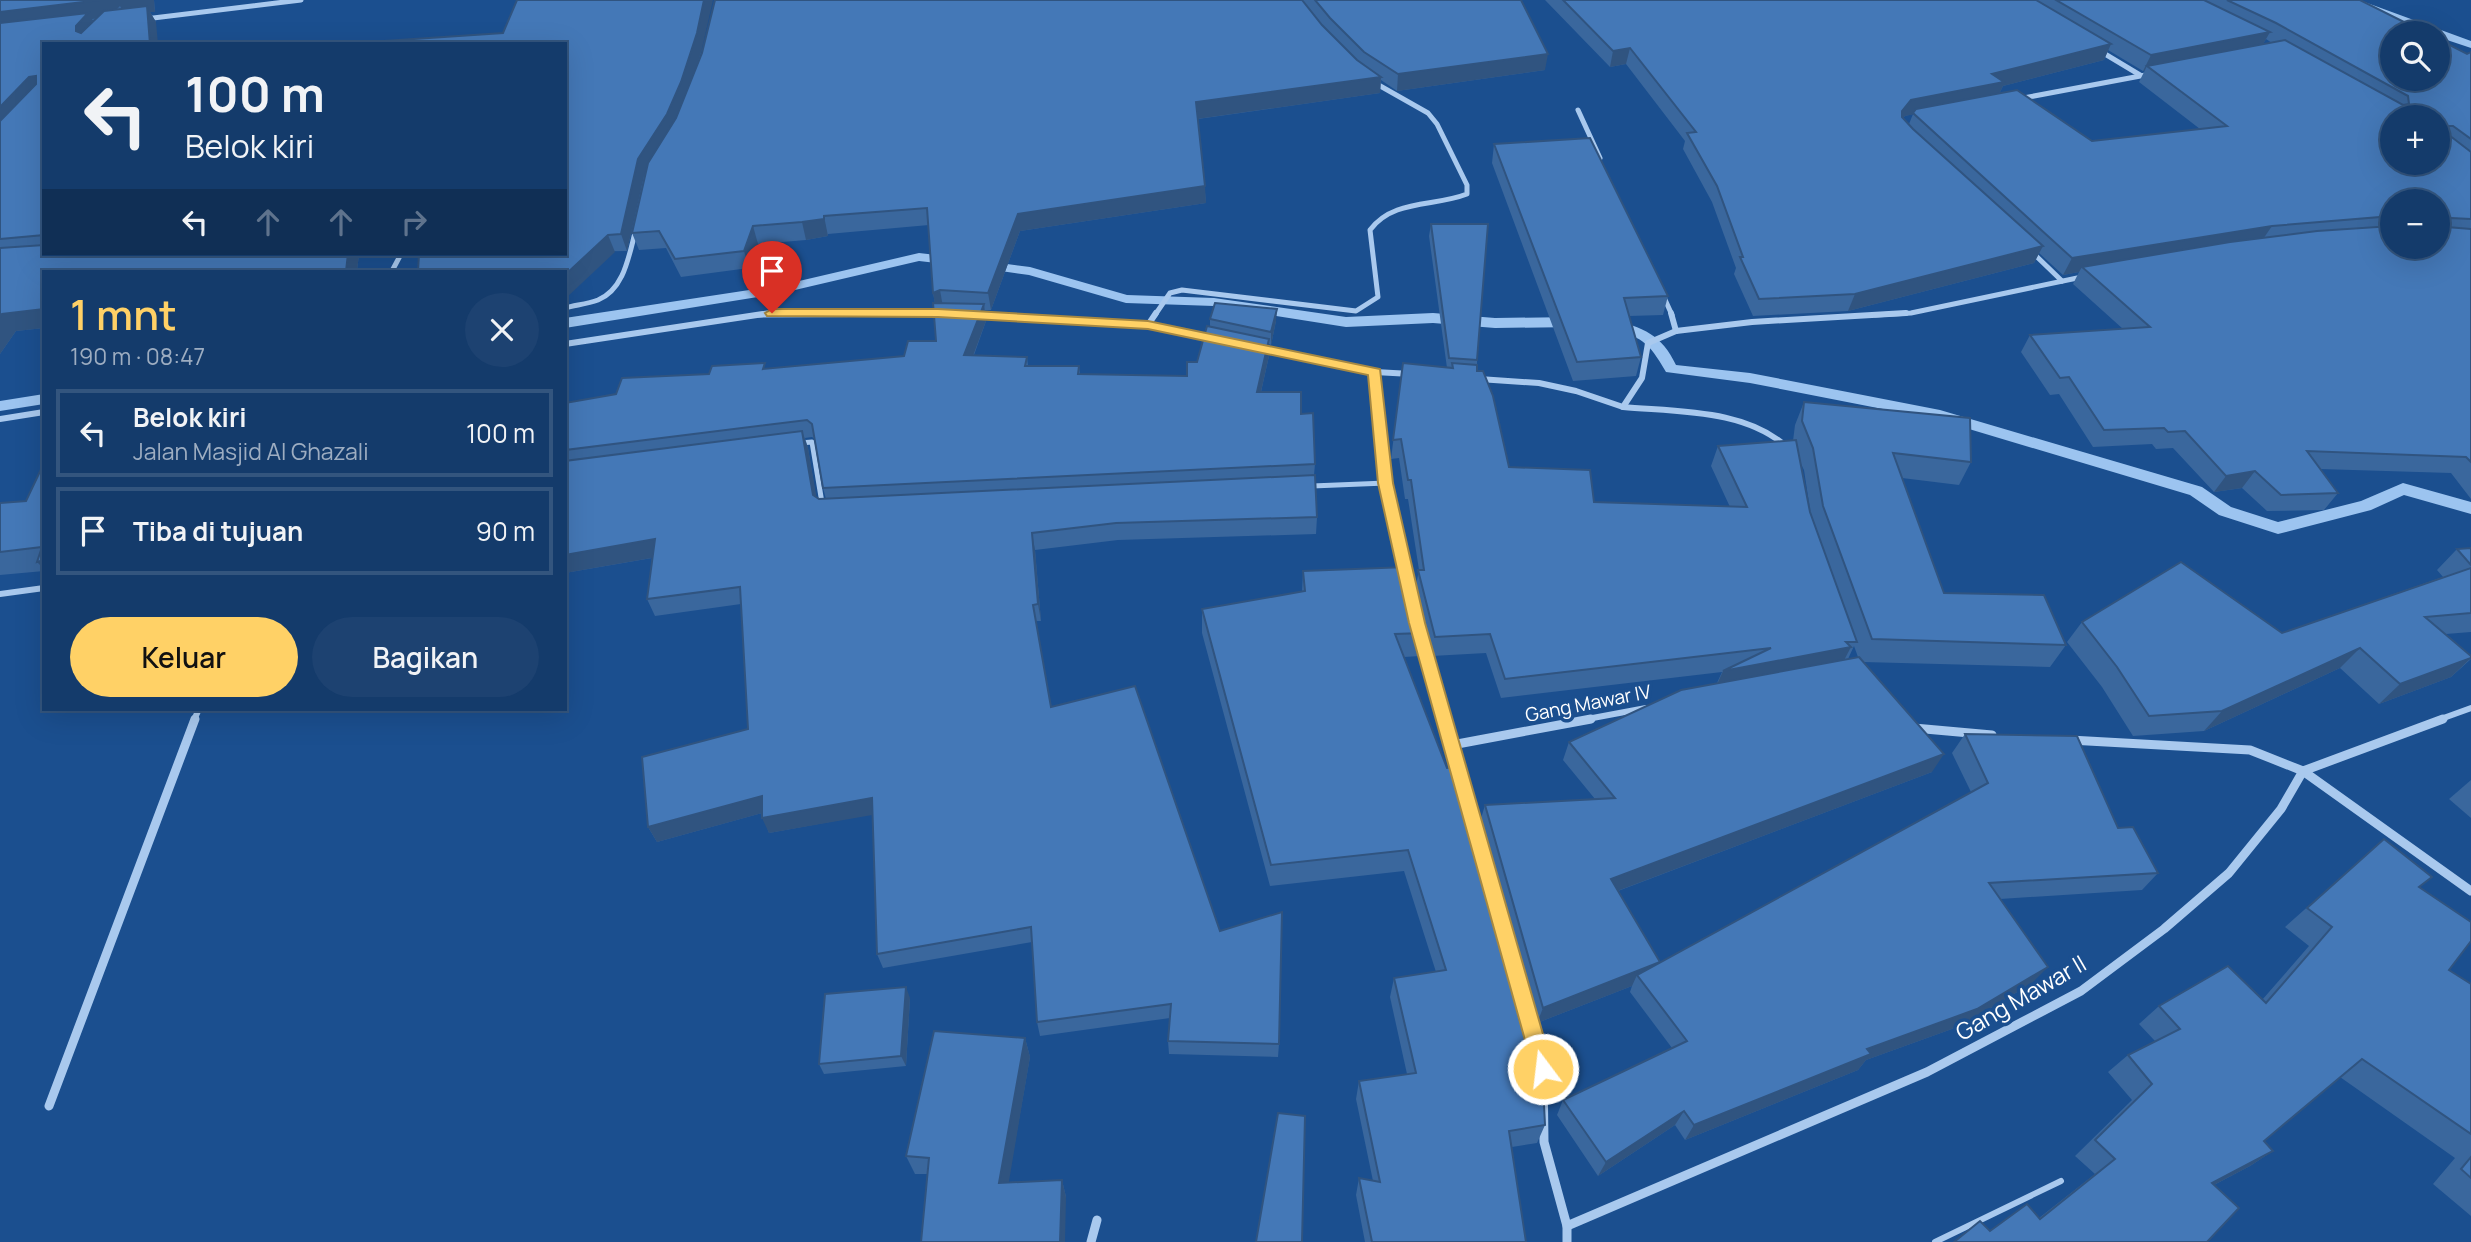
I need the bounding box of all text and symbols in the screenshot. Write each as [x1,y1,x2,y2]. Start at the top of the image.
map controls [2380,21,2450,259]
button: search [2380,21,2450,91]
text: 100 m [185,60,325,127]
icon: left [70,70,161,161]
button: + [2380,105,2450,175]
text: Belok kiri [185,124,314,168]
button: − [2380,189,2450,259]
icon: left [176,203,214,241]
icon: ahead [249,203,287,241]
icon: ahead [322,203,360,241]
icon: right [395,203,433,241]
pin [742,241,802,313]
icon: arrive [753,252,791,290]
text: 1 mnt [70,285,177,343]
button: close [465,293,539,367]
text: 190 m · 08:47 [70,340,205,372]
text: Belok kiri [133,399,247,435]
icon: left [74,414,112,452]
text: 100 m [466,415,535,451]
text: Jalan Masjid Al Ghazali [133,435,369,467]
icon: arrive [74,512,112,550]
text: Tiba di tujuan [133,513,303,549]
text: 90 m [476,513,535,549]
button: Keluar [70,617,298,697]
button: Bagikan [312,617,539,697]
street label: Gang Mawar IV [1523,678,1654,728]
street label: Gang Mawar II [1949,947,2092,1047]
position arrow [1506,1032,1580,1106]

